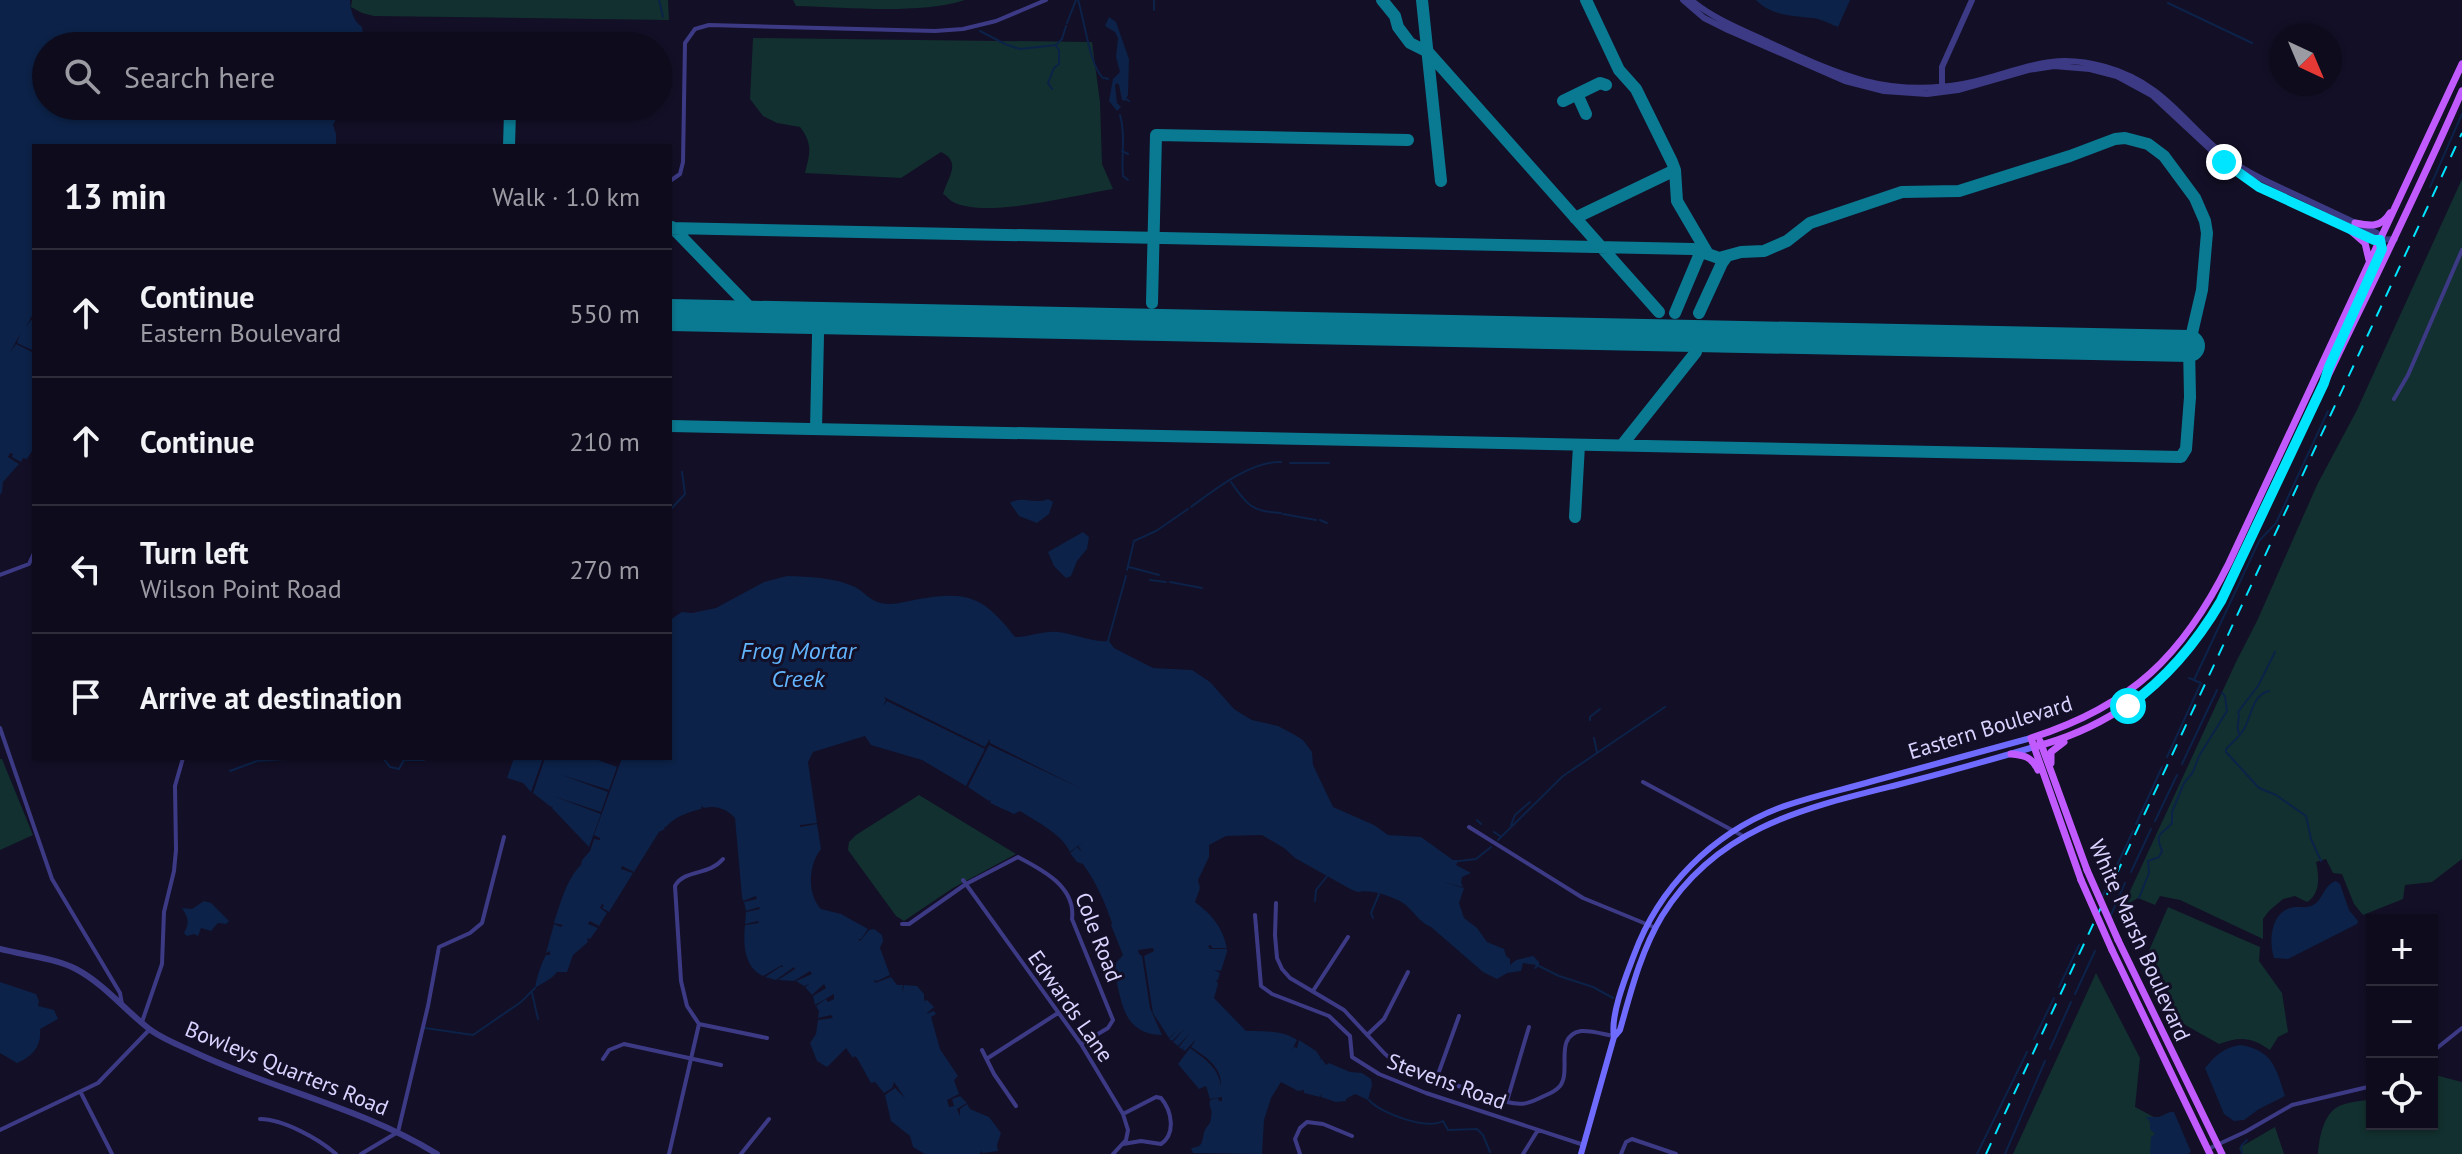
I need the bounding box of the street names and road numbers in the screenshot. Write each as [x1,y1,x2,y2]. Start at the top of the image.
street label: Eastern Boulevard [1905,689,2075,765]
street label: White Marsh Boulevard [2083,835,2197,1045]
street label: Cole Road [1069,888,1129,986]
street label: Edwards Lane [1022,945,1120,1067]
street label: Bowleys Quarters Road [181,1014,393,1122]
street label: Stevens Road [1384,1046,1510,1116]

